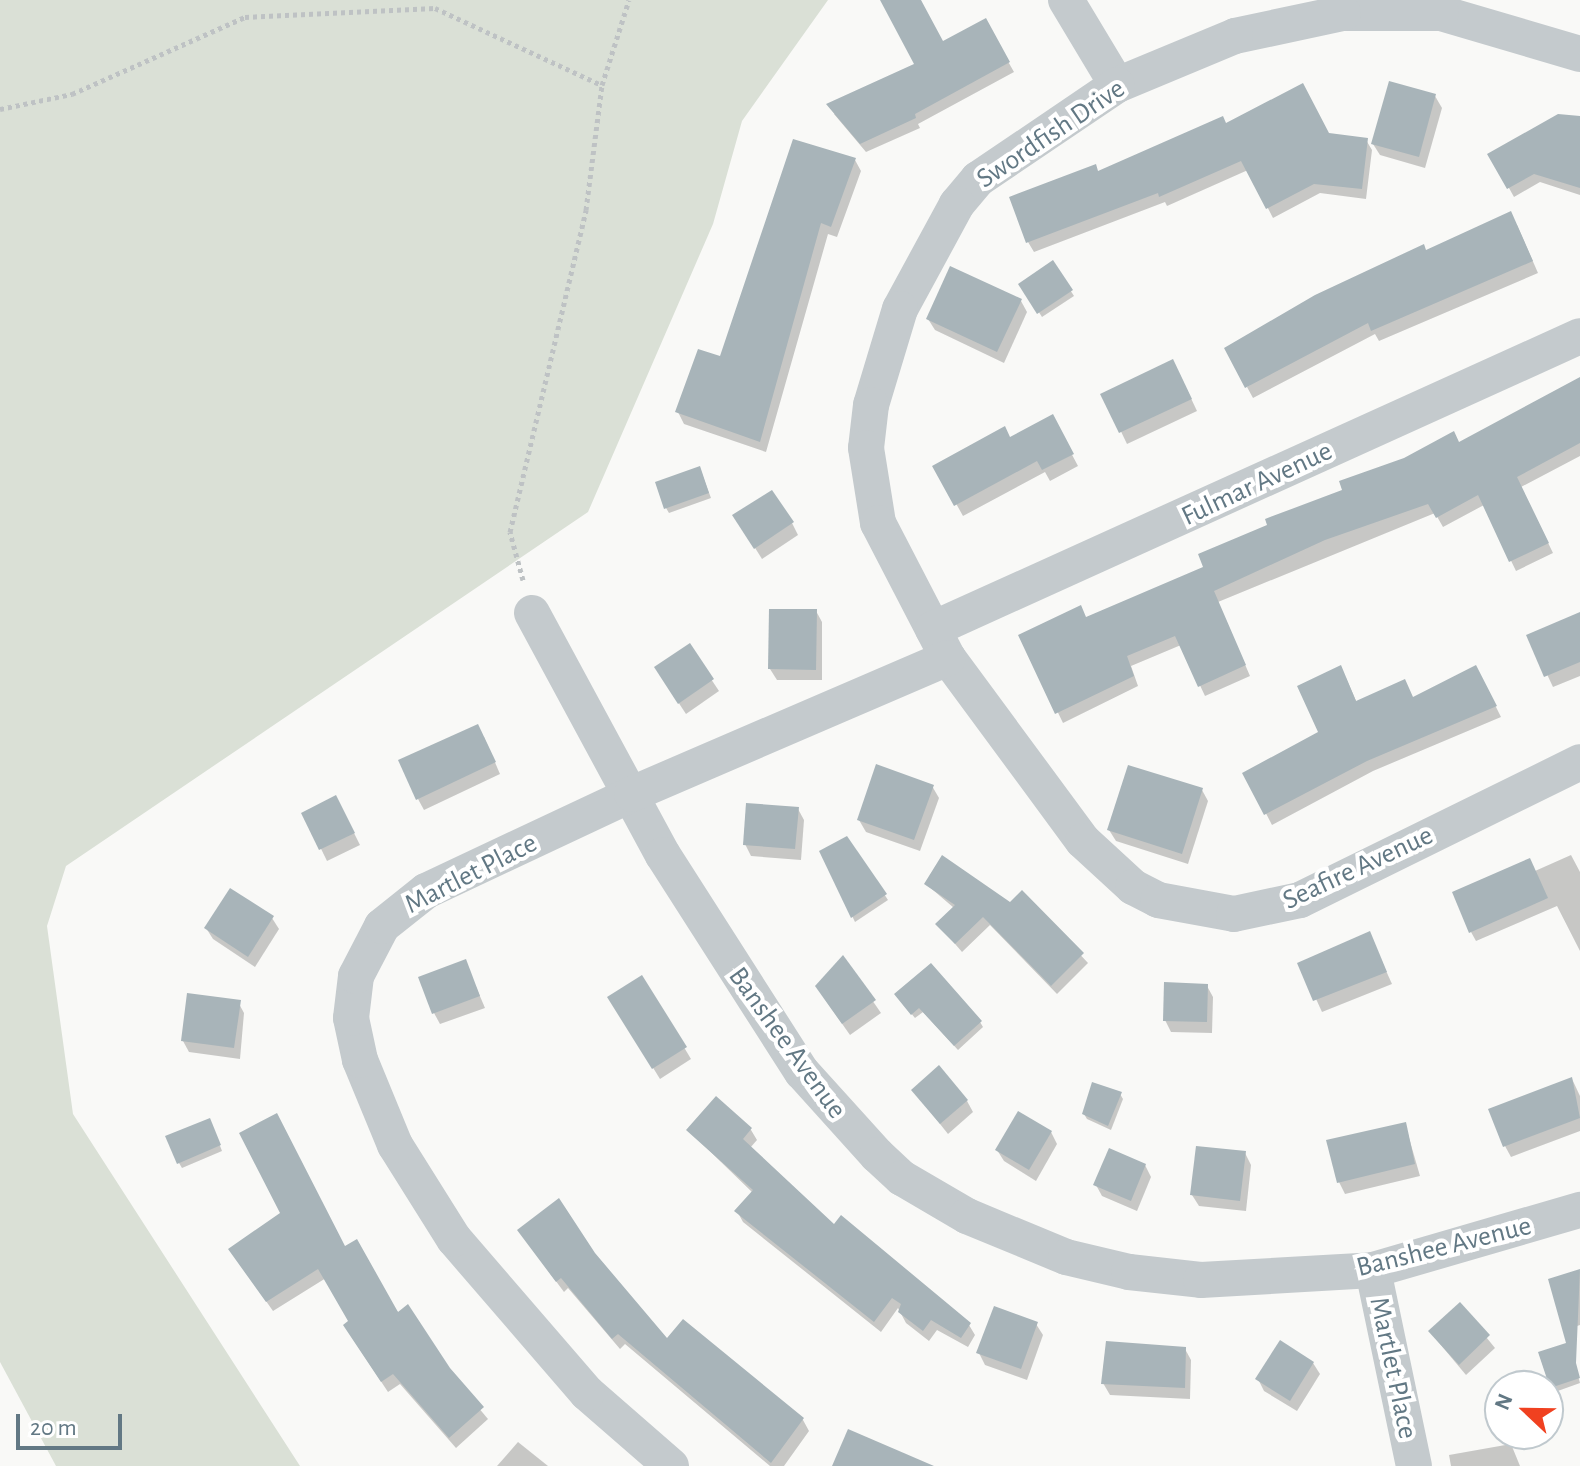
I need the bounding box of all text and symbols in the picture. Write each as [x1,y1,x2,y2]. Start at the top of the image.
street label: Swordfish Drive [971,72,1131,196]
street label: Fulmar Avenue [1176,434,1338,534]
street label: Seafire Avenue [1278,819,1438,917]
street label: Martlet Place [399,826,543,922]
street label: Banshee Avenue [721,961,853,1125]
street label: Banshee Avenue [1353,1209,1535,1285]
street label: Martlet Place [1362,1294,1424,1442]
north arrow [1484,1370,1564,1450]
text: N [1491,1391,1517,1413]
scale bar [20,1398,126,1448]
text: 20 m [30,1416,77,1440]

